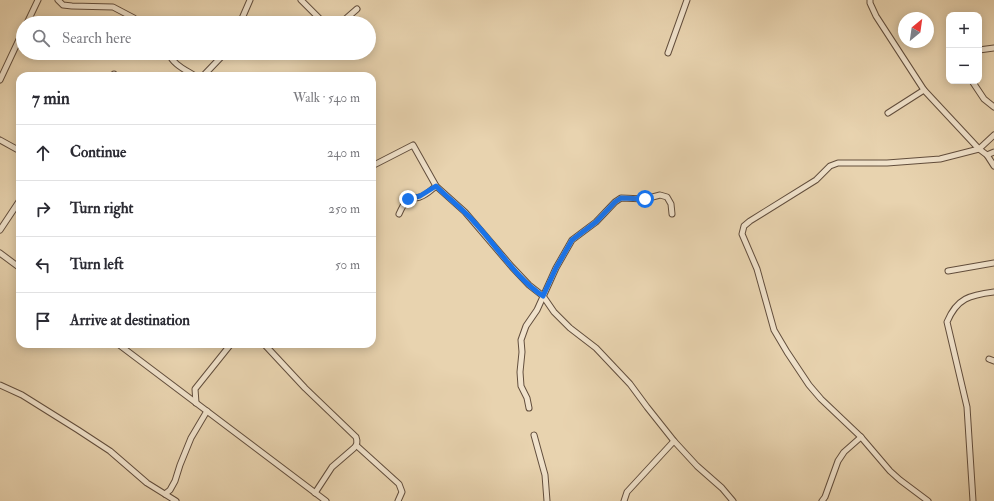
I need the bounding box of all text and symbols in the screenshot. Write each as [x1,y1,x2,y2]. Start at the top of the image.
north arrow [898,12,934,48]
map controls [946,12,982,84]
button: + [946,12,982,48]
search box [16,16,376,60]
icon: search [30,27,52,49]
text: Search here [62,29,131,48]
button: − [946,48,982,84]
text: 7 min [32,88,70,109]
text: Walk · 540 m [293,90,360,106]
icon: ahead [32,142,54,164]
text: Continue [70,143,126,162]
text: 240 m [327,145,360,161]
route end [399,190,417,208]
route start [636,190,654,208]
icon: right [32,198,54,220]
text: Turn right [70,199,133,218]
text: 250 m [328,201,360,217]
icon: left [32,254,54,276]
text: Turn left [70,255,124,274]
text: 50 m [335,257,360,273]
icon: arrive [32,310,54,332]
text: Arrive at destination [70,311,190,330]

